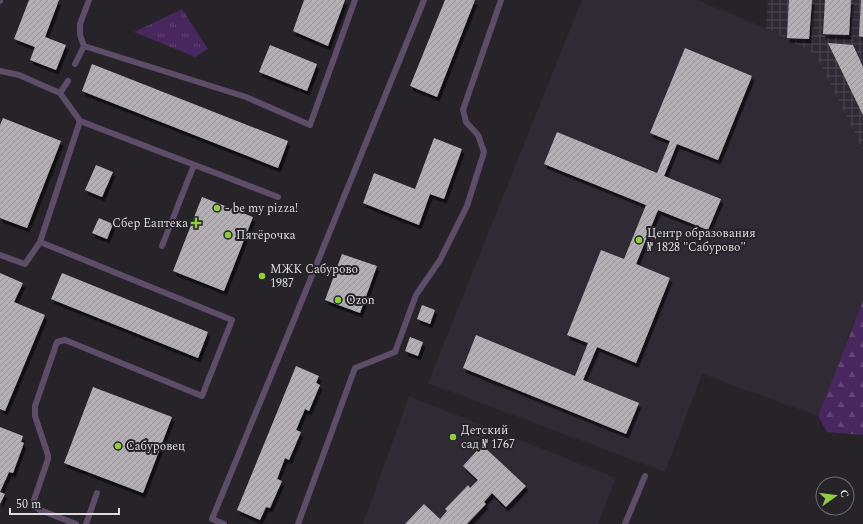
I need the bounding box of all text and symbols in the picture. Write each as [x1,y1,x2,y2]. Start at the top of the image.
place label: - be my pizza! [225,199,298,218]
marker: - be my pizza! [212,203,222,213]
place label: Сбер Еаптека [112,214,188,233]
marker: Сбер Еаптека [191,218,201,228]
place label: Центр образования № 1828 "Сабурово" [647,224,756,257]
place label: Пятёрочка [236,226,296,245]
marker: Пятёрочка [223,230,233,240]
marker: Центр образования № 1828 "Сабурово" [634,235,644,245]
place label: МЖК Сабурово 1987 [270,260,358,293]
marker: МЖК Сабурово 1987 [257,271,267,281]
place label: Ozon [346,291,375,310]
marker: Ozon [333,295,343,305]
place label: Детский сад № 1767 [461,421,515,454]
marker: Детский сад № 1767 [448,432,458,442]
place label: Сабуровец [126,437,185,456]
marker: Сабуровец [113,441,123,451]
north arrow [815,476,855,516]
text: С [835,488,853,500]
scale bar [10,490,119,516]
text: 50 m [16,495,41,514]

